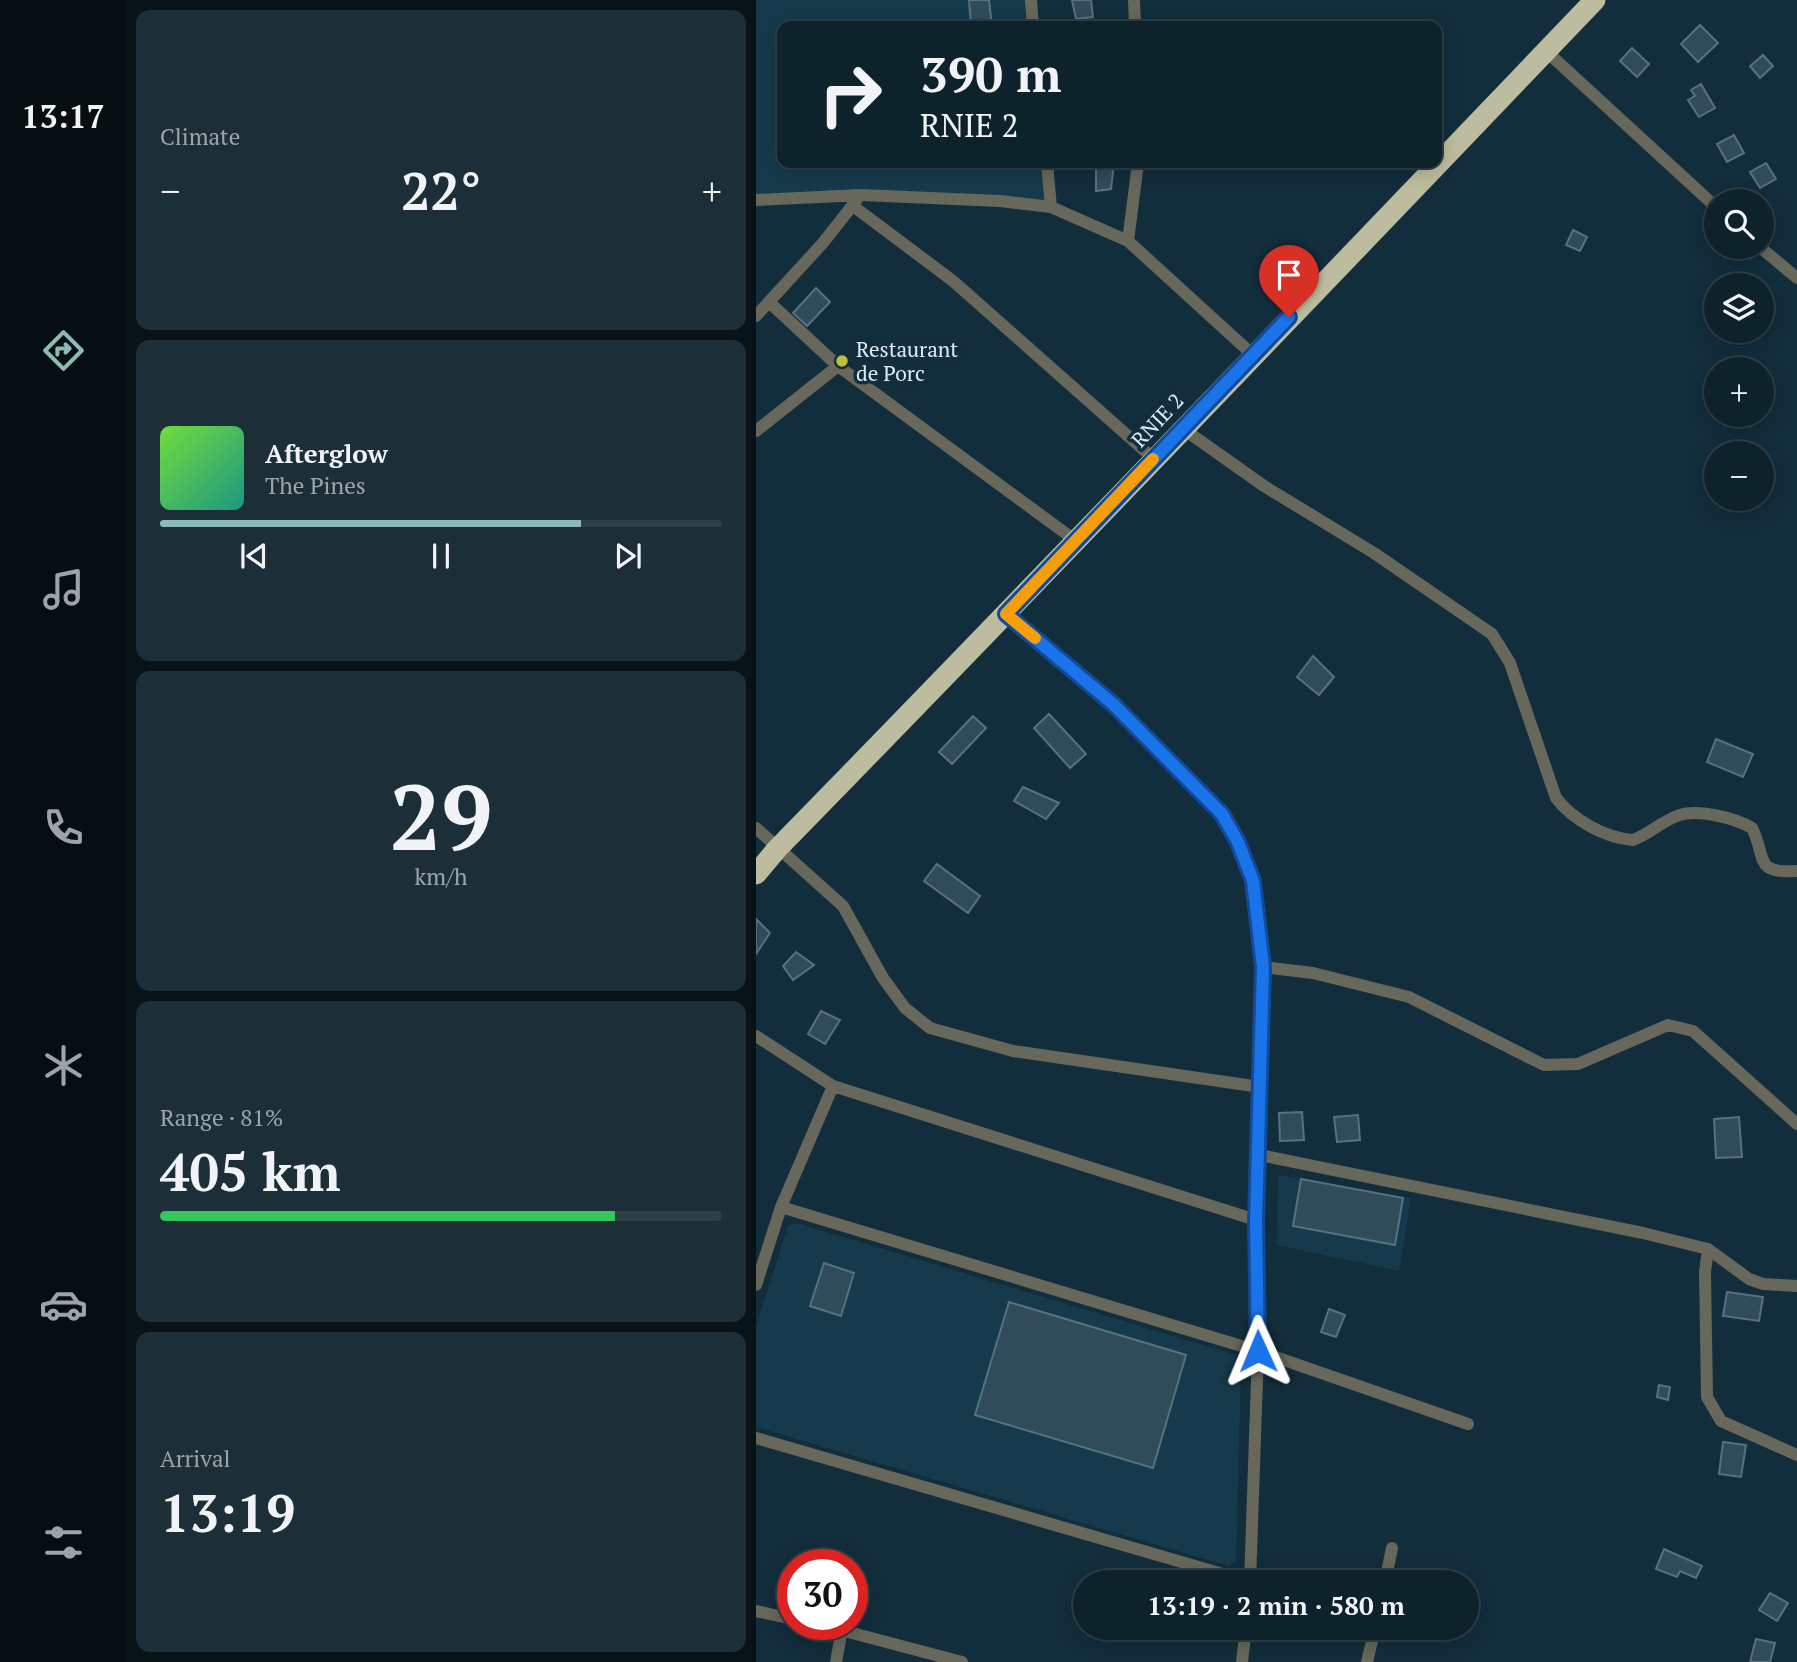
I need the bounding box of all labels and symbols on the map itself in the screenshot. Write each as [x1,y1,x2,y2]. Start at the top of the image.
pin [1259,245,1319,317]
place label: Restaurant de Porc [856,335,958,387]
marker: Restaurant de Porc [834,353,850,369]
street label: RNIE 2 [1125,387,1189,453]
position arrow [1221,1314,1295,1388]
speed limit sign: 30 [777,1549,868,1640]

